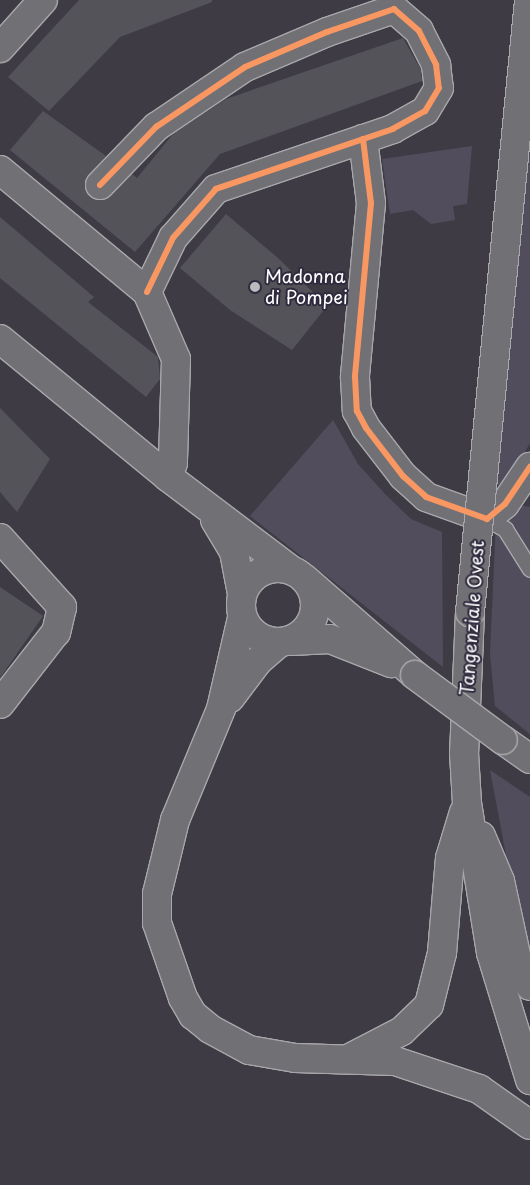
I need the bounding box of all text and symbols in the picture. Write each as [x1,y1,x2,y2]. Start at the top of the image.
place label: Madonna di Pompei [265,266,349,308]
marker: Madonna di Pompei [249,281,261,293]
street label: Tangenziale Ovest [456,539,488,697]

